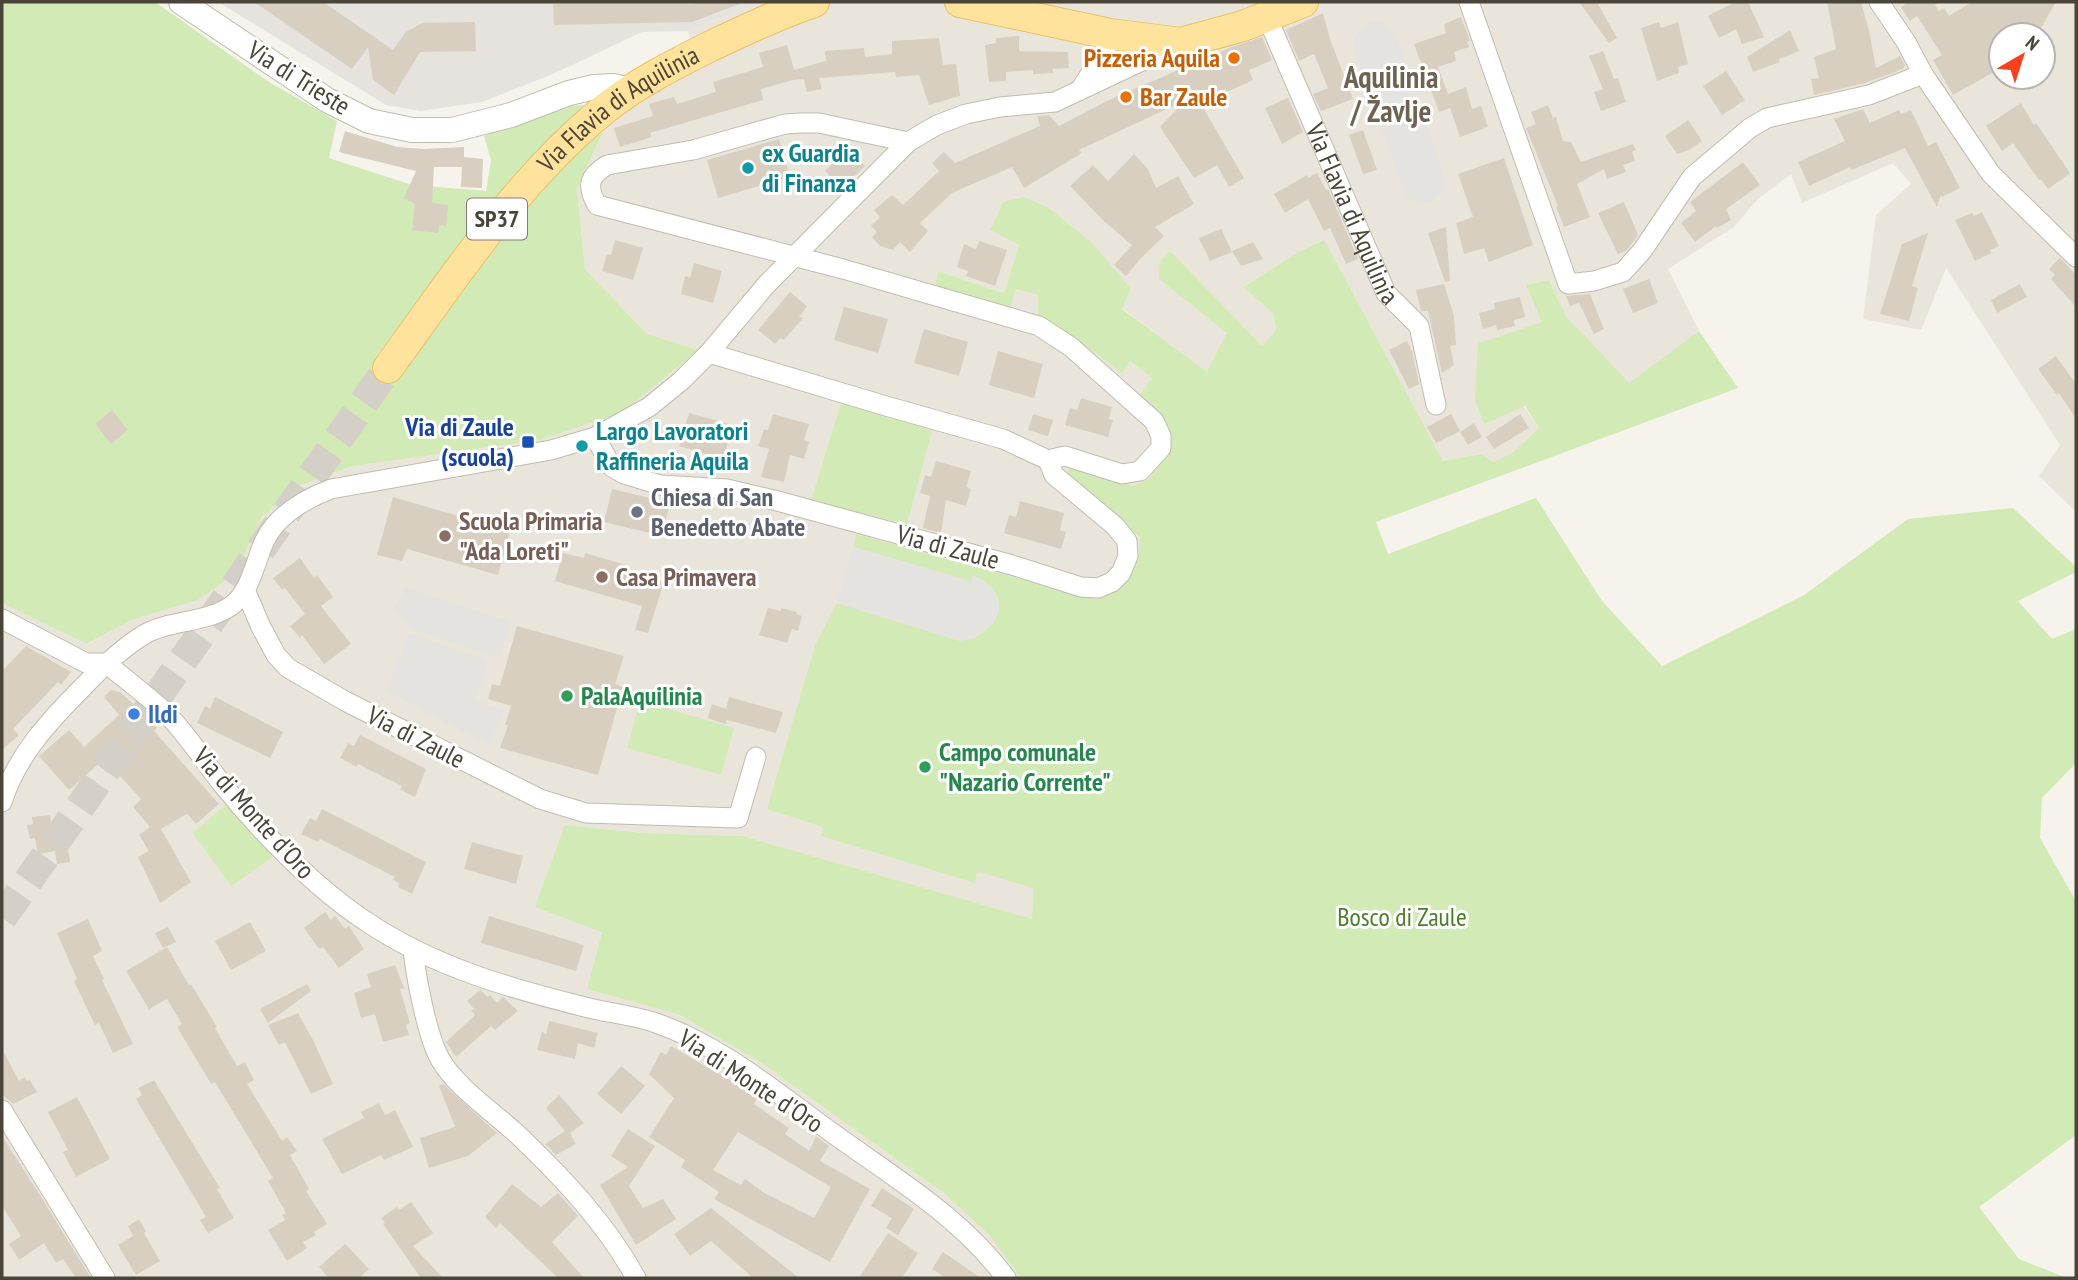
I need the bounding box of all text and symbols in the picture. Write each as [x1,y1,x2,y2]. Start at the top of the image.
north arrow [1987,21,2057,91]
text: N [2021,30,2044,55]
street label: Via di Trieste [241,33,357,122]
street label: Via Flavia di Aquilinia [529,38,704,179]
place label: Pizzeria Aquila [1084,41,1220,74]
marker: Pizzeria Aquila [1226,50,1242,66]
district label: Aquilinia / Žavlje [1343,57,1438,130]
place label: Bar Zaule [1140,80,1227,113]
marker: Bar Zaule [1118,89,1134,105]
street label: Via Flavia di Aquilinia [1298,117,1405,312]
place label: ex Guardia di Finanza [762,136,860,199]
marker: ex Guardia di Finanza [740,160,756,176]
road number: SP37 [467,198,527,240]
place label: Via di Zaule (scuola) [404,410,514,473]
place label: Largo Lavoratori Raffineria Aquila [596,414,749,477]
marker: Via di Zaule (scuola) [520,434,536,450]
marker: Largo Lavoratori Raffineria Aquila [574,438,590,454]
place label: Chiesa di San Benedetto Abate [651,480,805,543]
place label: Scuola Primaria "Ada Loreti" [459,504,603,567]
marker: Chiesa di San Benedetto Abate [629,504,645,520]
street label: Via di Zaule [892,517,1003,576]
marker: Scuola Primaria "Ada Loreti" [437,528,453,544]
place label: Casa Primavera [616,560,757,593]
marker: Casa Primavera [594,569,610,585]
place label: PalaAquilinia [581,679,703,712]
marker: PalaAquilinia [559,688,575,704]
place label: Ildi [148,697,178,730]
street label: Via di Zaule [361,698,471,775]
marker: Ildi [126,706,142,722]
place label: Campo comunale "Nazario Corrente" [939,735,1111,798]
street label: Via di Monte d'Oro [186,739,322,885]
marker: Campo comunale "Nazario Corrente" [917,759,933,775]
park label: Bosco di Zaule [1337,900,1467,933]
street label: Via di Monte d'Oro [672,1021,830,1140]

